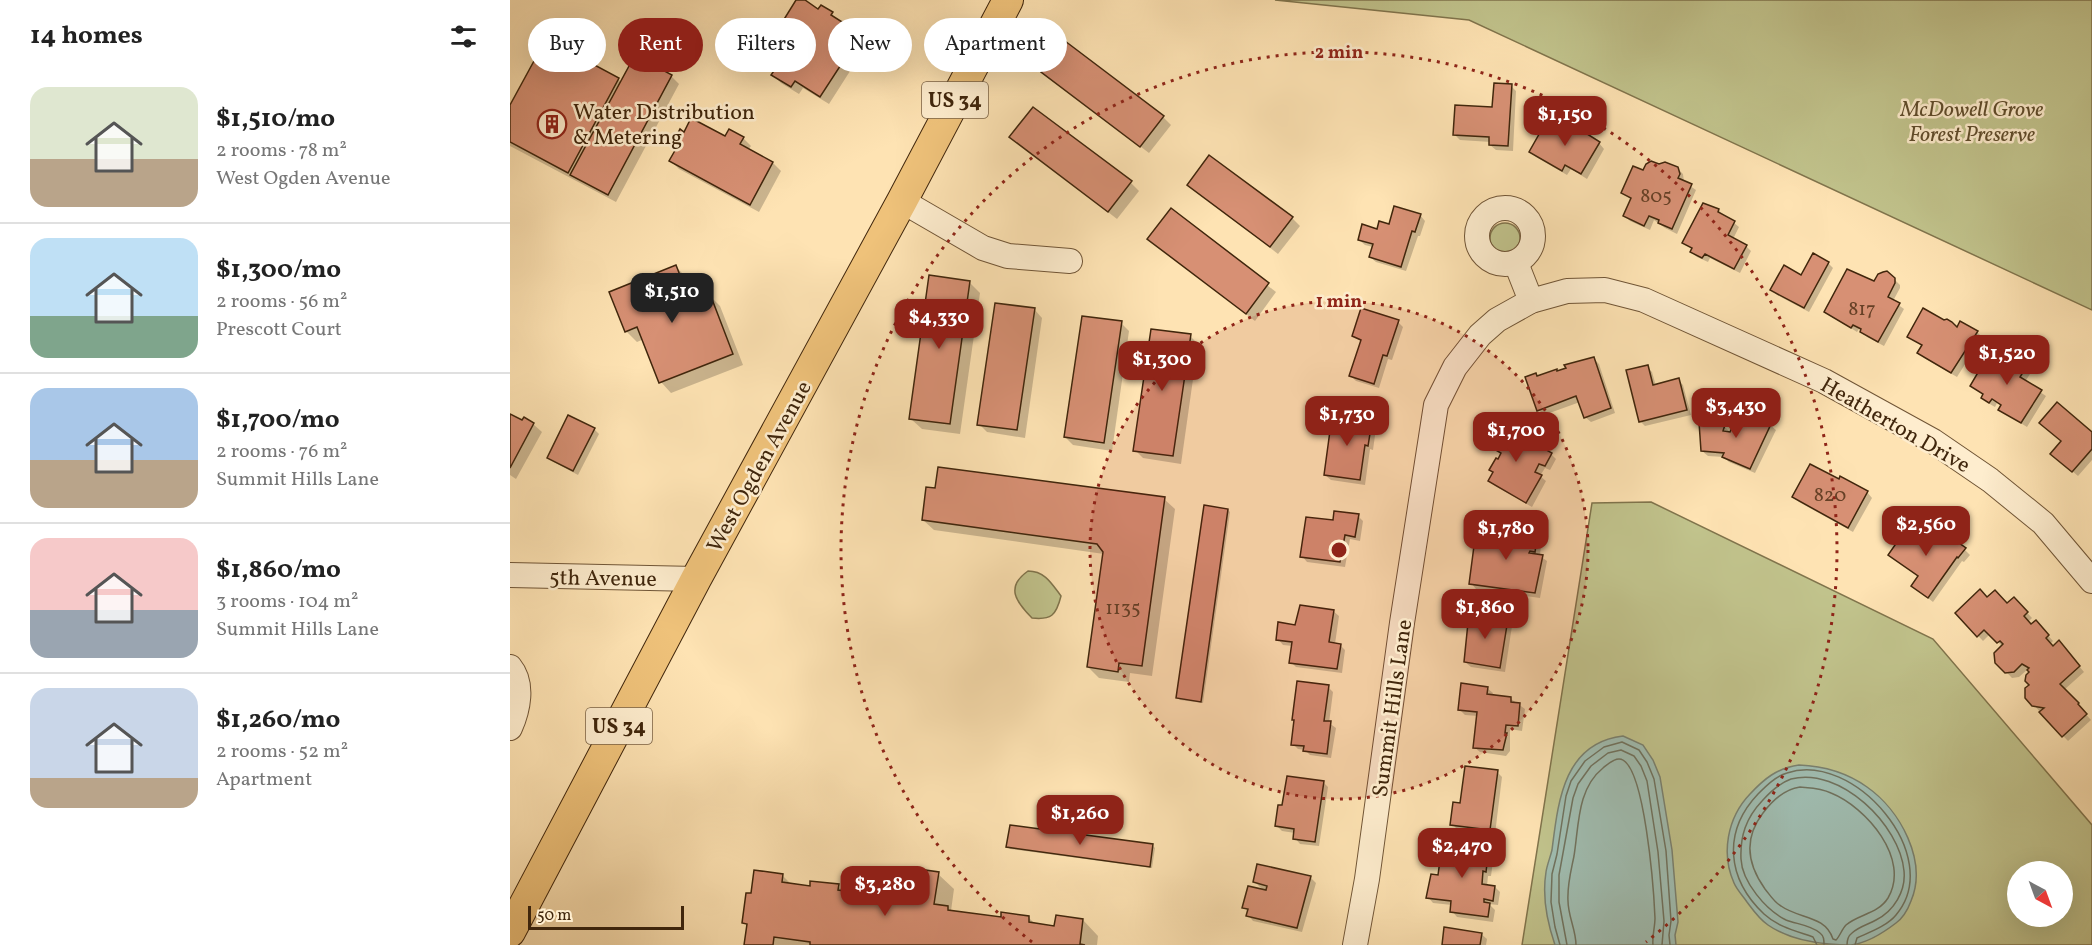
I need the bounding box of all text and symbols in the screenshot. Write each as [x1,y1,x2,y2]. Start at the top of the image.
text: 14 homes [30,18,143,54]
chip: Buy [528,18,606,72]
chip: Rent [618,18,703,72]
chip: Filters [715,18,816,72]
chip: New [828,18,912,72]
chip: Apartment [924,18,1067,72]
icon: filters [447,20,480,53]
text: 2 min [1315,41,1363,66]
road number: US 34 [922,82,988,118]
park label: McDowell Grove Forest Preserve [1900,95,2043,151]
pin: $1,150 [1516,96,1614,147]
place label: Water Distribution & Metering [573,98,755,154]
text: $1,510/mo [216,101,335,137]
text: $1,150 [1538,101,1592,129]
building icon: Water Distribution & Metering [536,108,568,140]
icon: home [78,111,150,183]
text: 2 rooms · 78 m² [216,137,347,165]
text: West Ogden Avenue [216,165,390,193]
house number: 805 [1640,183,1672,211]
text: $1,300/mo [216,252,341,288]
icon: home [78,262,150,334]
pin: $1,510 [623,273,721,324]
text: $1,510 [645,278,699,306]
text: 2 rooms · 56 m² [216,288,347,316]
text: 1 min [1316,290,1362,315]
house number: 817 [1848,296,1876,324]
pin: $4,330 [890,299,988,350]
text: $4,330 [908,304,970,332]
text: Prescott Court [216,316,342,344]
pin: $1,520 [1958,335,2056,386]
text: $1,520 [1978,340,2036,368]
pin: $1,300 [1113,341,1211,392]
text: $1,300 [1132,346,1192,374]
street label: Heatherton Drive [1814,371,1975,482]
street label: West Ogden Avenue [700,376,820,559]
pin: $3,430 [1687,388,1785,439]
text: $3,430 [1706,393,1766,421]
pin: $1,730 [1298,396,1396,447]
text: $1,730 [1319,401,1375,429]
text: $1,700/mo [216,402,340,438]
icon: home [78,412,150,484]
pin: $1,700 [1467,412,1565,463]
text: $1,700 [1487,417,1545,445]
text: 2 rooms · 76 m² [216,438,348,466]
text: Summit Hills Lane [216,466,379,494]
house number: 820 [1814,482,1846,510]
pin: $2,560 [1877,506,1975,557]
pin: $1,780 [1457,510,1555,561]
text: $2,560 [1896,511,1956,539]
text: $1,780 [1478,515,1534,543]
centre of rings [1329,540,1349,560]
text: $1,860/mo [216,552,341,588]
icon: home [78,562,150,634]
street label: 5th Avenue [549,563,657,596]
text: 3 rooms · 104 m² [216,588,358,616]
pin: $1,860 [1436,589,1534,640]
text: $1,860 [1455,594,1515,622]
house number: 1135 [1105,595,1141,623]
text: Summit Hills Lane [216,616,379,644]
street label: Summit Hills Lane [1366,617,1421,799]
text: $1,260/mo [216,702,340,738]
road number: US 34 [586,708,652,744]
icon: home [78,712,150,784]
text: 2 rooms · 52 m² [216,738,348,766]
text: Apartment [216,766,312,794]
pin: $1,260 [1031,795,1129,846]
text: $1,260 [1051,800,1109,828]
pin: $2,470 [1413,828,1511,879]
text: $2,470 [1432,833,1492,861]
north arrow [2007,861,2073,927]
map controls [2007,861,2073,927]
pin: $3,280 [836,866,934,917]
text: $3,280 [855,871,915,899]
scale bar [528,903,684,930]
text: 50 m [537,905,571,927]

